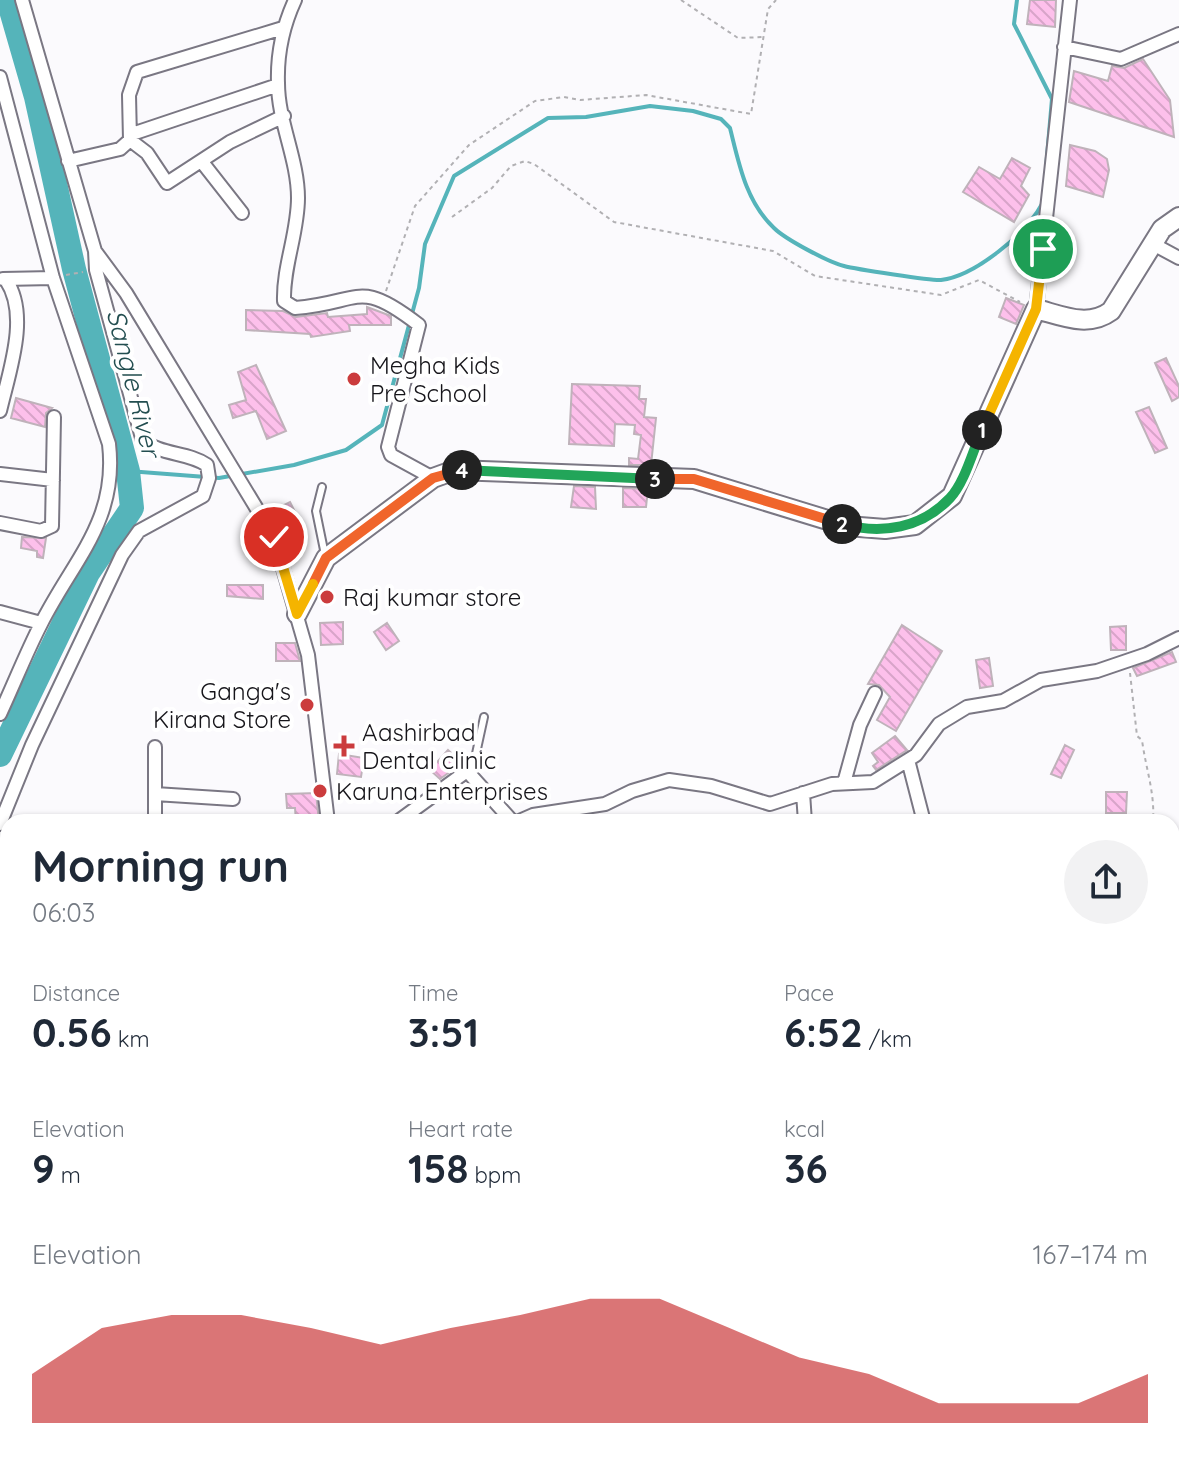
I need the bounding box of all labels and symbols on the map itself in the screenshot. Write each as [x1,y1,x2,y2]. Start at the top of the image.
pin [1009,215,1077,283]
water label: Sangle River [100,306,169,463]
place label: Megha Kids Pre School [370,350,500,408]
marker: Megha Kids Pre School [345,370,363,388]
pin: 1 [962,410,1002,450]
pin: 4 [442,450,482,490]
pin: 3 [635,459,675,499]
pin [240,503,308,571]
pin: 2 [822,504,862,544]
place label: Raj kumar store [343,582,521,612]
marker: Raj kumar store [318,588,336,606]
place label: Ganga's Kirana Store [153,676,291,734]
marker: Ganga's Kirana Store [298,696,316,714]
place label: Aashirbad Dental clinic [362,717,496,775]
marker: Aashirbad Dental clinic [333,735,355,757]
place label: Karuna Enterprises [336,776,548,806]
marker: Karuna Enterprises [311,782,329,800]

